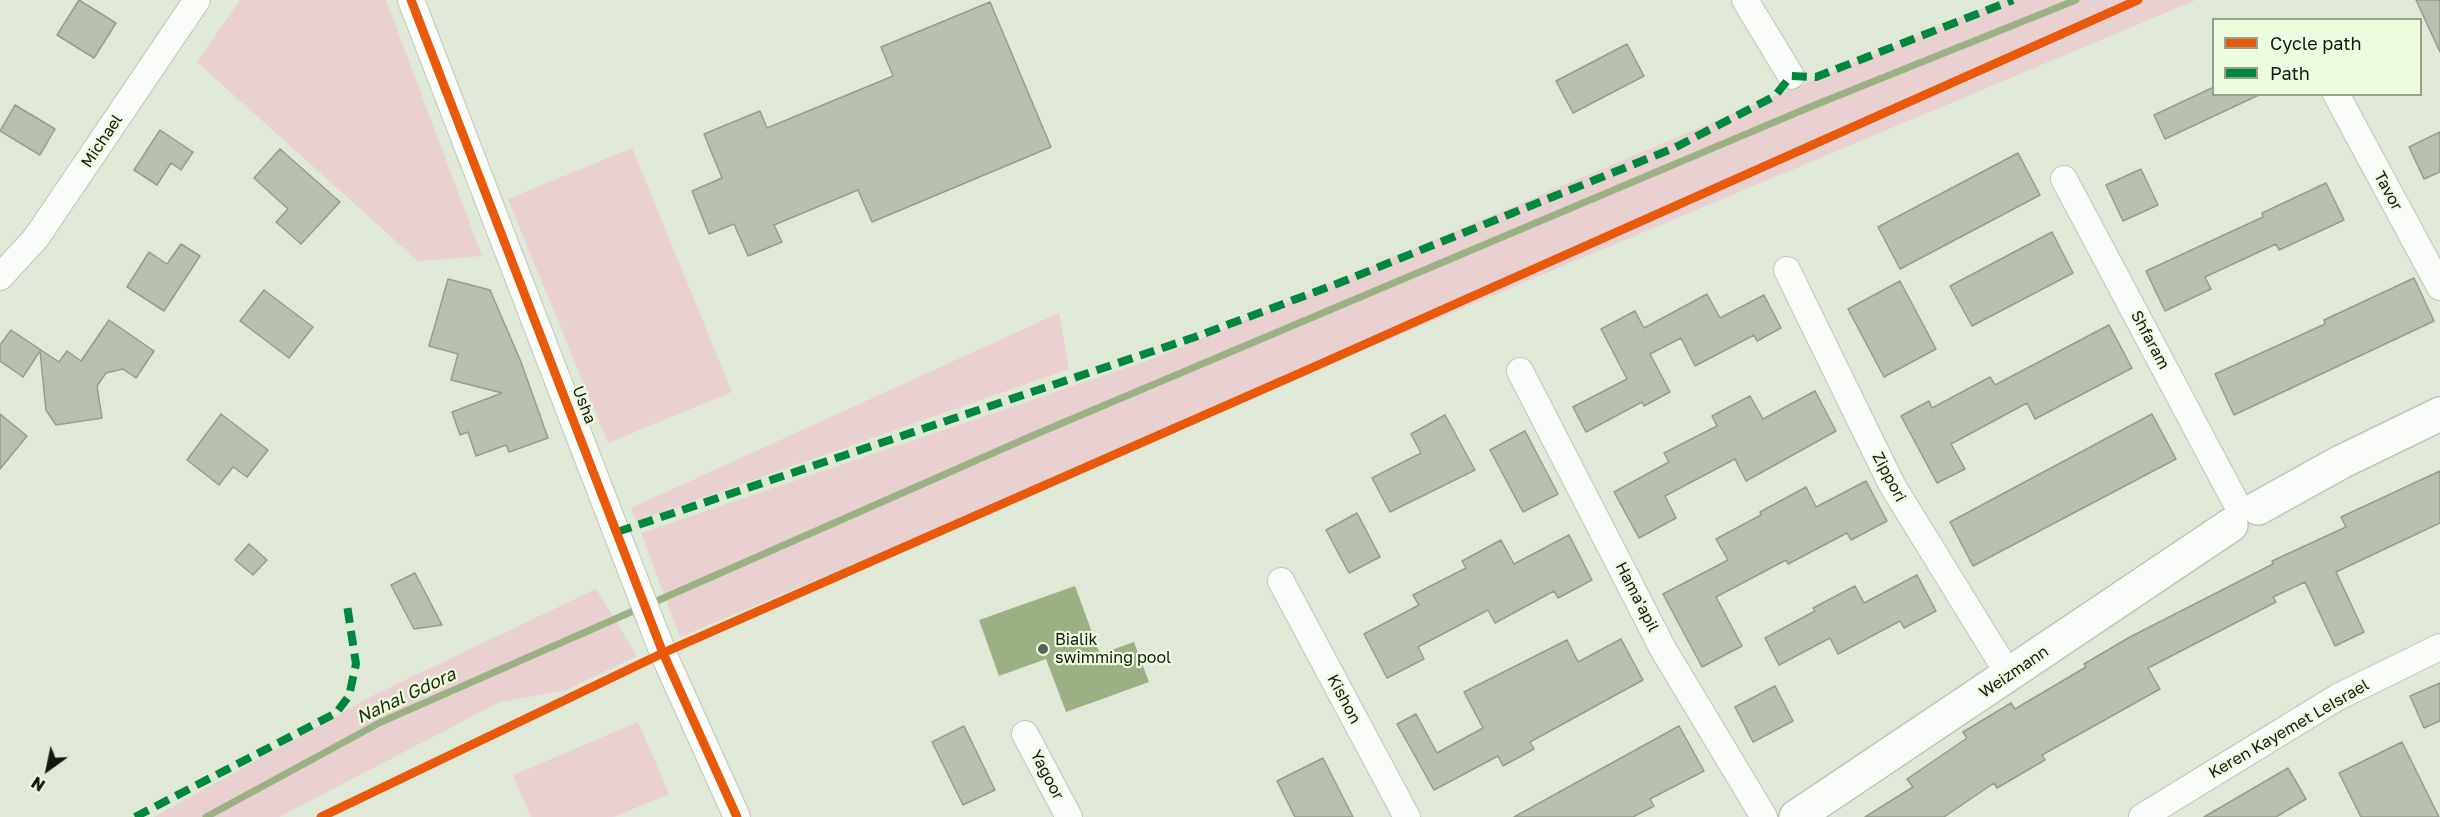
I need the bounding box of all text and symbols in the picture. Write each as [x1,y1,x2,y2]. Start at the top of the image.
legend [2212,18,2422,96]
text: Cycle path [2270,32,2362,54]
text: Path [2270,62,2310,84]
street label: Michael [77,111,127,171]
street label: Tavor [2370,168,2406,214]
street label: Shfaram [2127,307,2173,373]
street label: Usha [568,383,600,427]
street label: Zippori [1868,449,1910,505]
street label: Hama'apil [1611,559,1663,635]
place label: Bialik swimming pool [1055,630,1171,668]
marker: Bialik swimming pool [1036,642,1050,656]
street label: Weizmann [1976,642,2052,702]
water label: Nahal Gdora [353,664,459,728]
street label: Kishon [1323,671,1365,727]
street label: Keren Kayemet LeIsrael [2205,675,2373,783]
north arrow [18,739,78,799]
street label: Yagoor [1026,747,1068,803]
text: N [28,772,49,796]

